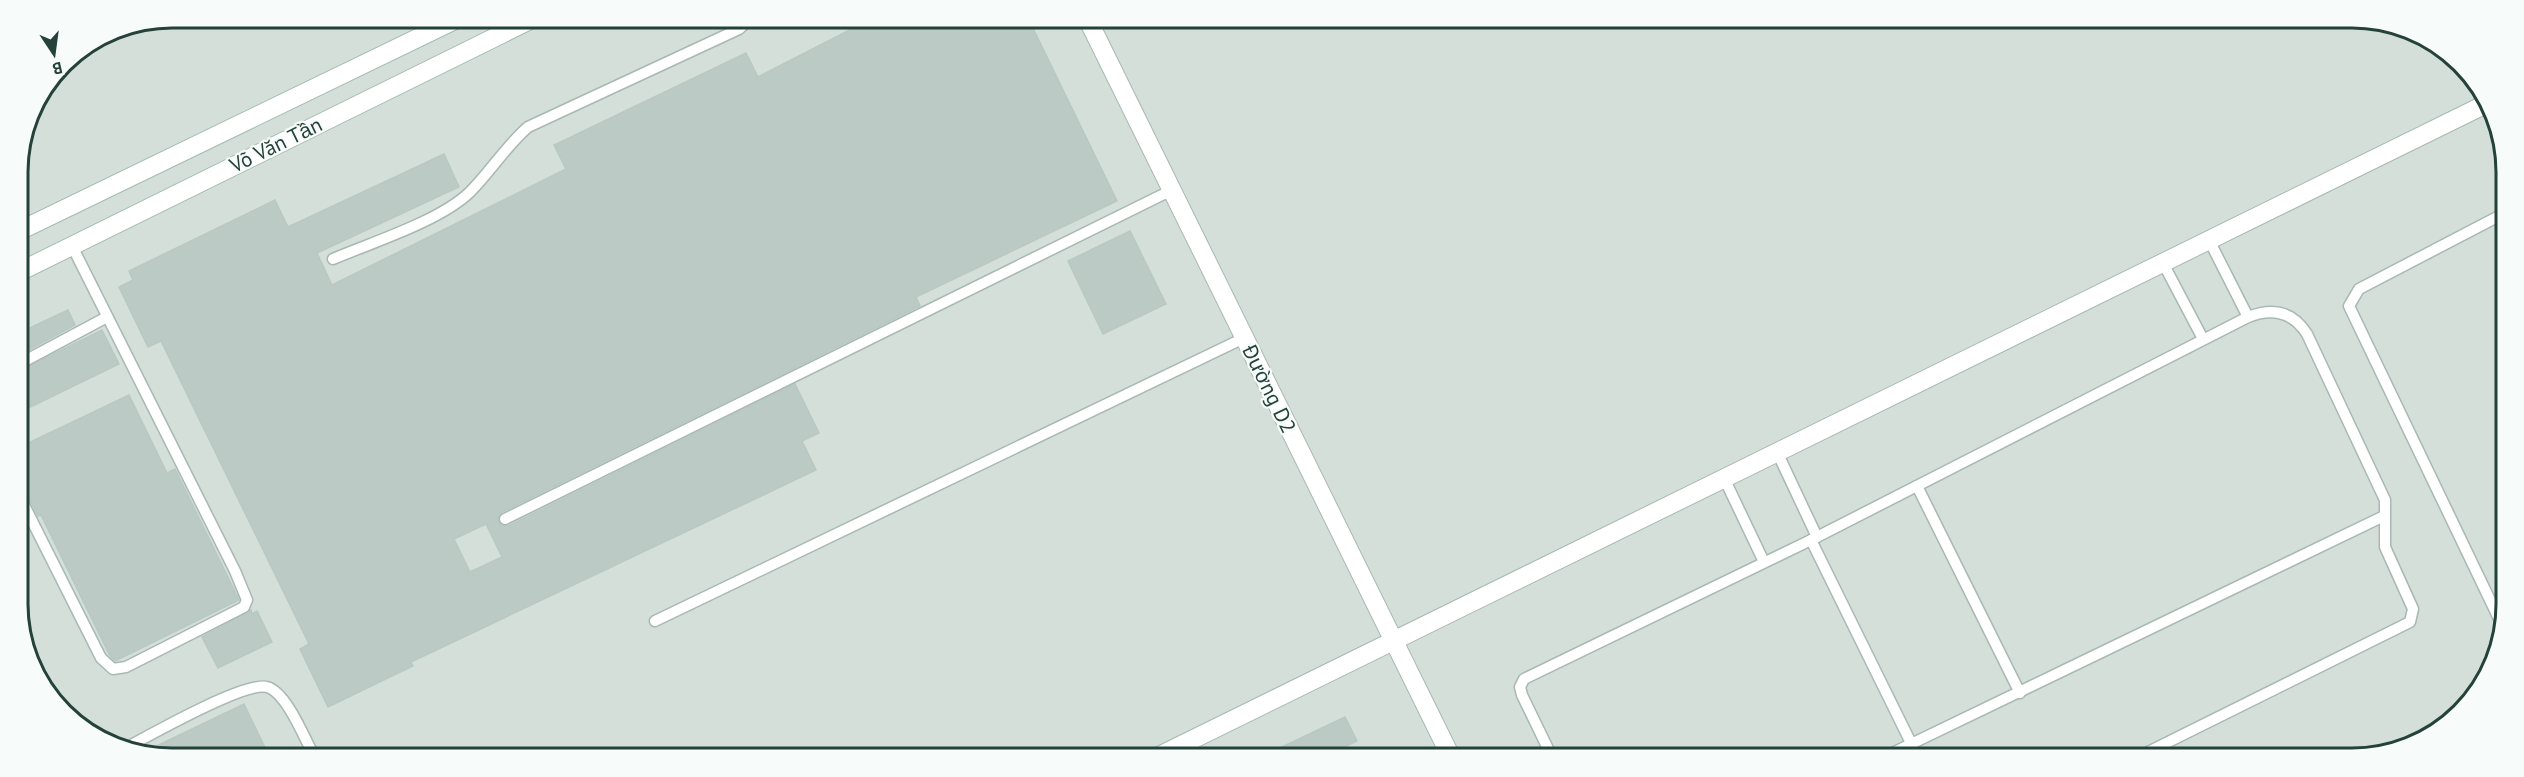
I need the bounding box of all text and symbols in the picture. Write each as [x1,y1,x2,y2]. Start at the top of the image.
north arrow [24,24,84,84]
text: B [51,58,64,79]
street label: Võ Văn Tần [224,111,327,179]
street label: Đường D2 [1236,339,1302,437]

